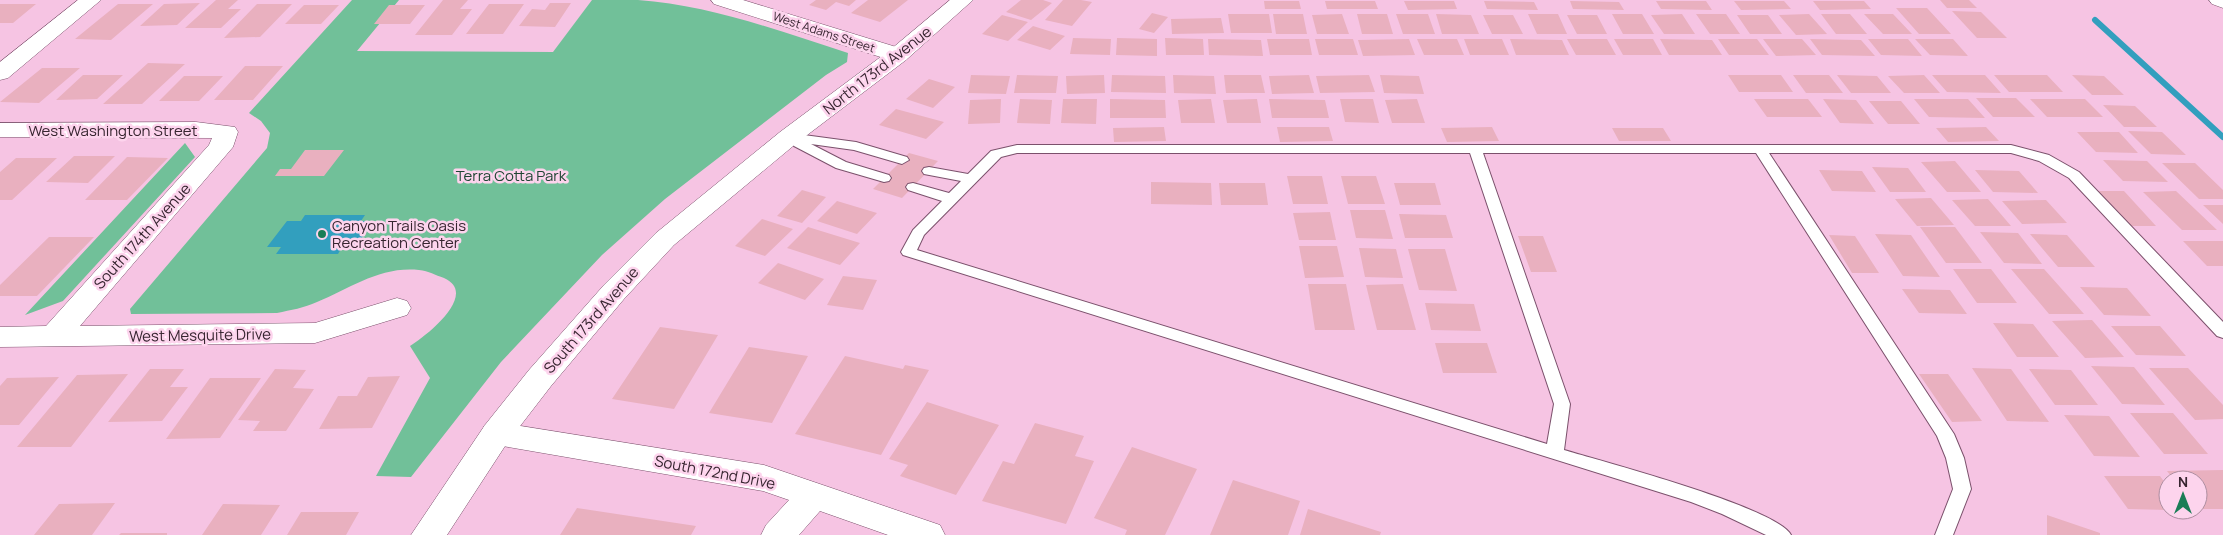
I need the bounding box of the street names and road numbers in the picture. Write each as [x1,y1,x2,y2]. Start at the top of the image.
street label: West Adams Street [771,7,877,57]
street label: North 173rd Avenue [818,21,936,119]
street label: West Washington Street [28,120,198,141]
street label: South 174th Avenue [89,178,195,294]
street label: South 173rd Avenue [539,262,643,378]
street label: West Mesquite Drive [129,323,271,347]
street label: South 172nd Drive [653,450,777,494]

